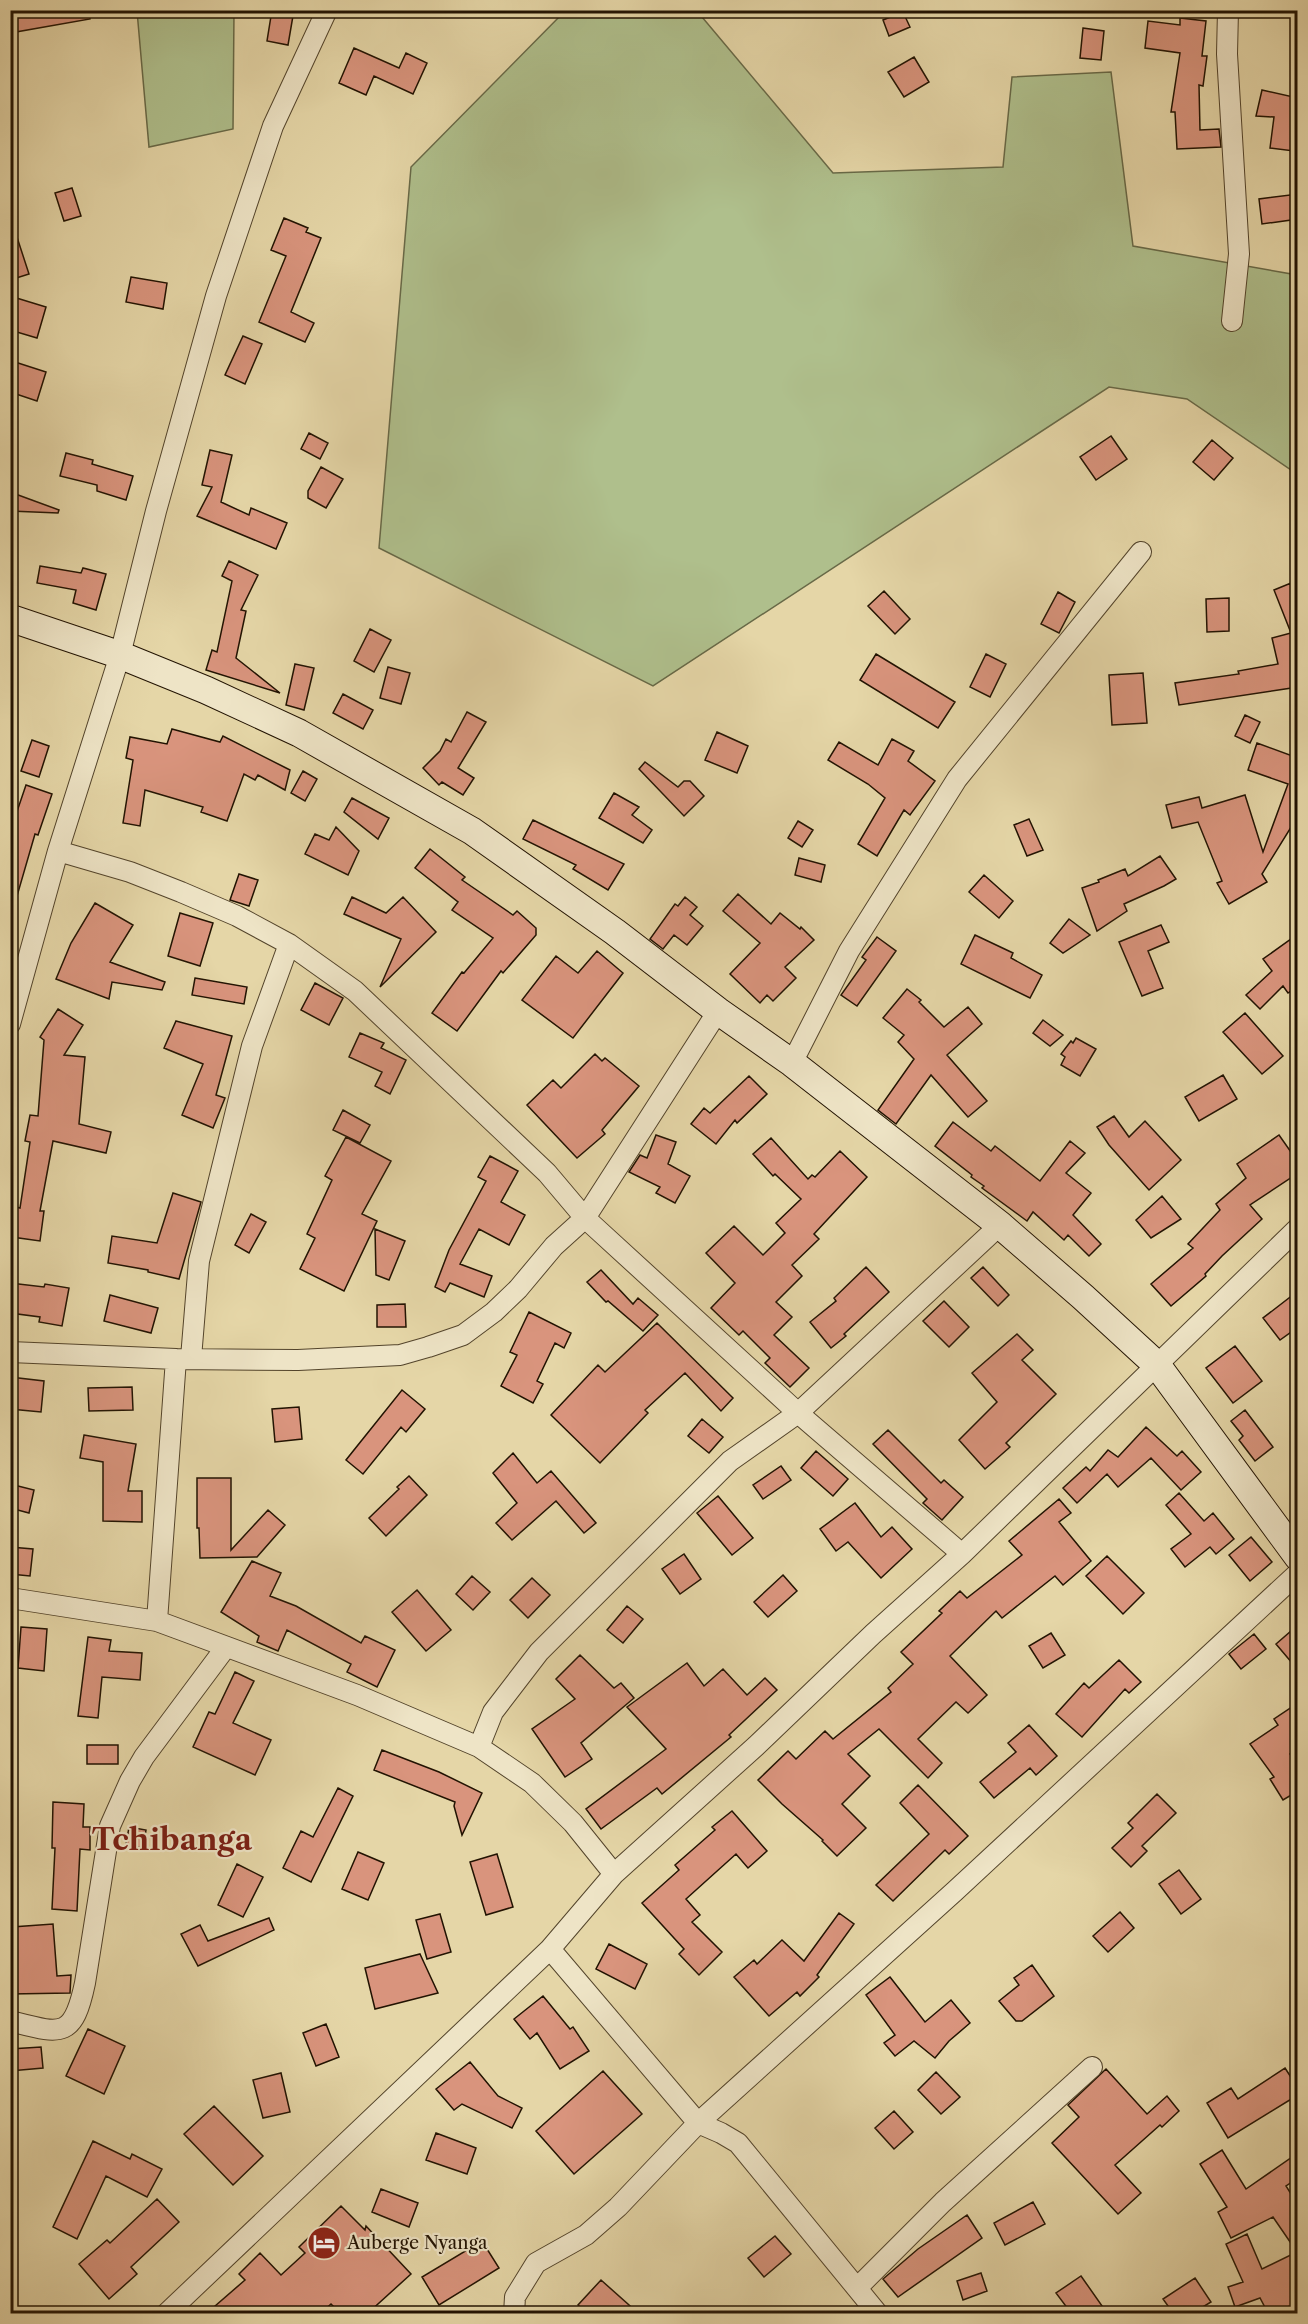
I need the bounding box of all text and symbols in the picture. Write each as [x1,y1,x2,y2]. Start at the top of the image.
district label: Tchibanga [92,1821,253,1858]
hotel icon: Auberge Nyanga [306,2225,342,2261]
place label: Auberge Nyanga [346,2232,488,2254]

